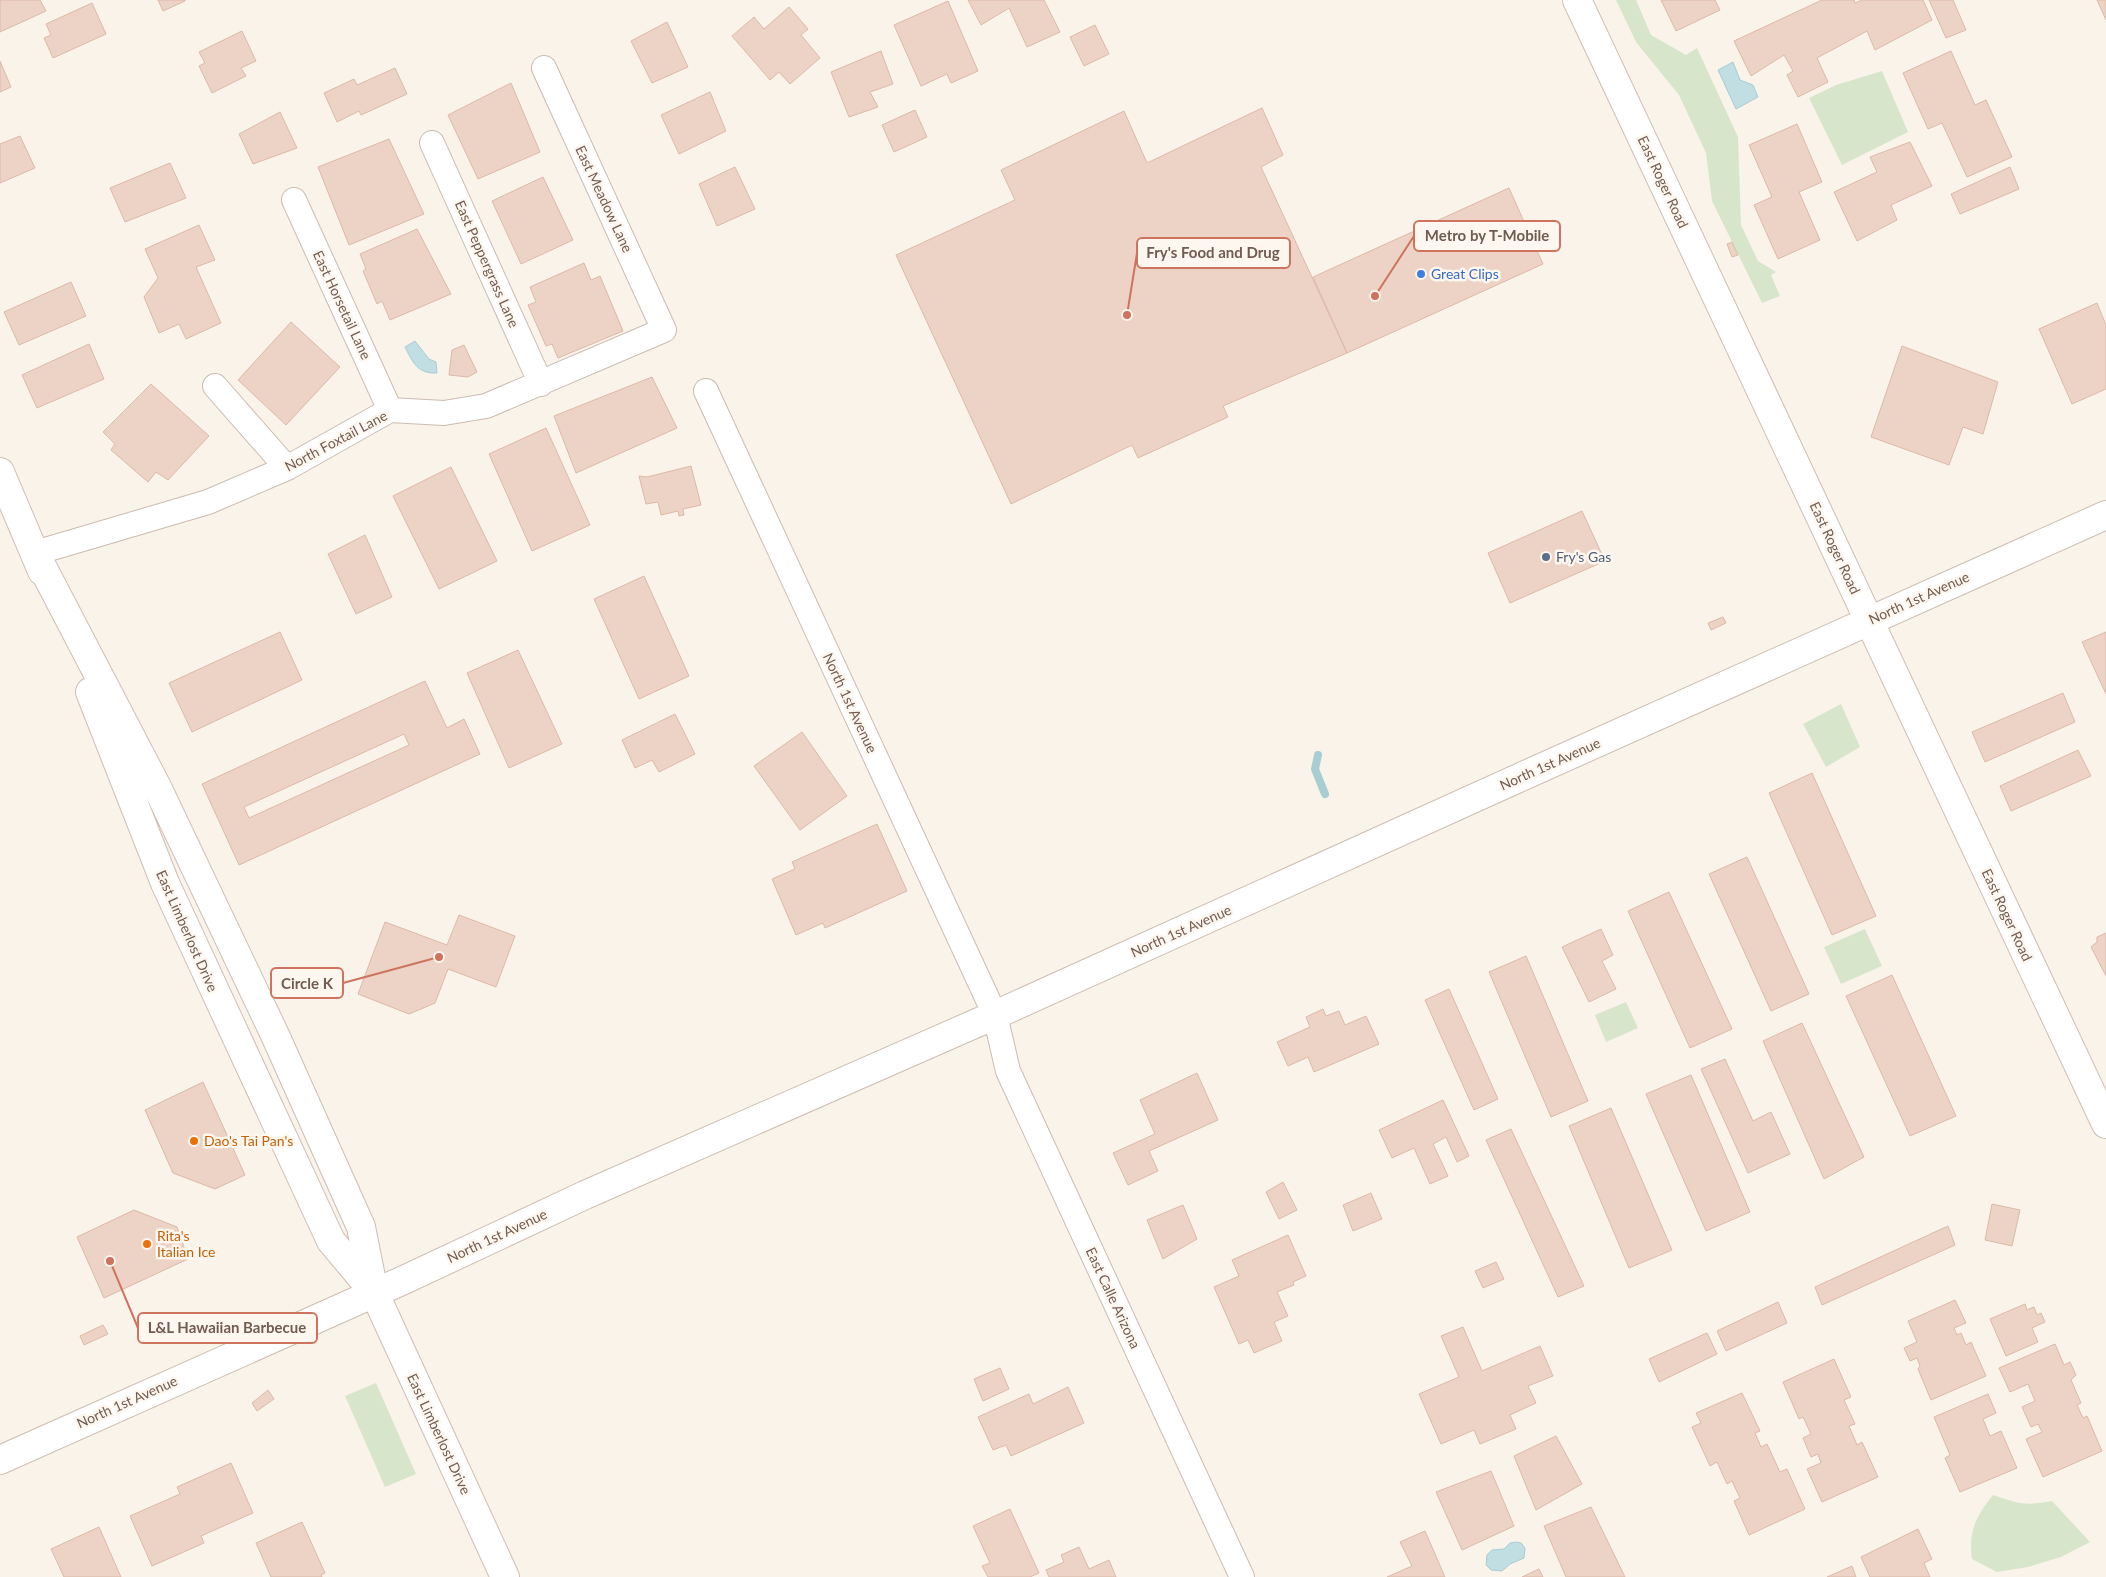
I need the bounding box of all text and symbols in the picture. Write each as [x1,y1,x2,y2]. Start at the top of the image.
street label: East Roger Road [1635,133,1692,231]
street label: East Meadow Lane [572,143,637,255]
street label: East Peppergrass Lane [452,198,523,330]
callout: Metro by T-Mobile [1414,221,1560,251]
text: Metro by T-Mobile [1425,226,1549,244]
callout: Fry's Food and Drug [1137,238,1290,268]
text: Fry's Food and Drug [1146,243,1280,261]
street label: East Horsetail Lane [310,248,375,362]
place label: Great Clips [1431,265,1499,282]
marker: Great Clips [1415,268,1427,280]
street label: North Foxtail Lane [282,406,390,475]
street label: East Roger Road [1807,499,1864,597]
place label: Fry's Gas [1556,548,1611,565]
marker: Fry's Gas [1540,551,1552,563]
street label: North 1st Avenue [1866,568,1972,627]
street label: North 1st Avenue [820,650,881,756]
street label: North 1st Avenue [1497,734,1603,793]
street label: East Roger Road [1979,866,2036,964]
street label: East Limberlost Drive [153,867,222,994]
street label: North 1st Avenue [1128,901,1234,960]
callout: Circle K [271,968,343,998]
text: Circle K [281,974,334,992]
place label: Dao's Tai Pan's [204,1132,293,1149]
marker: Dao's Tai Pan's [188,1135,200,1147]
street label: North 1st Avenue [444,1205,550,1266]
place label: Rita's Italian Ice [157,1227,215,1260]
marker: Rita's Italian Ice [141,1238,153,1250]
street label: East Calle Arizona [1083,1244,1144,1351]
callout: L&L Hawaiian Barbecue [138,1313,317,1343]
text: L&L Hawaiian Barbecue [148,1318,306,1336]
street label: East Limberlost Drive [404,1371,475,1497]
street label: North 1st Avenue [74,1372,180,1431]

